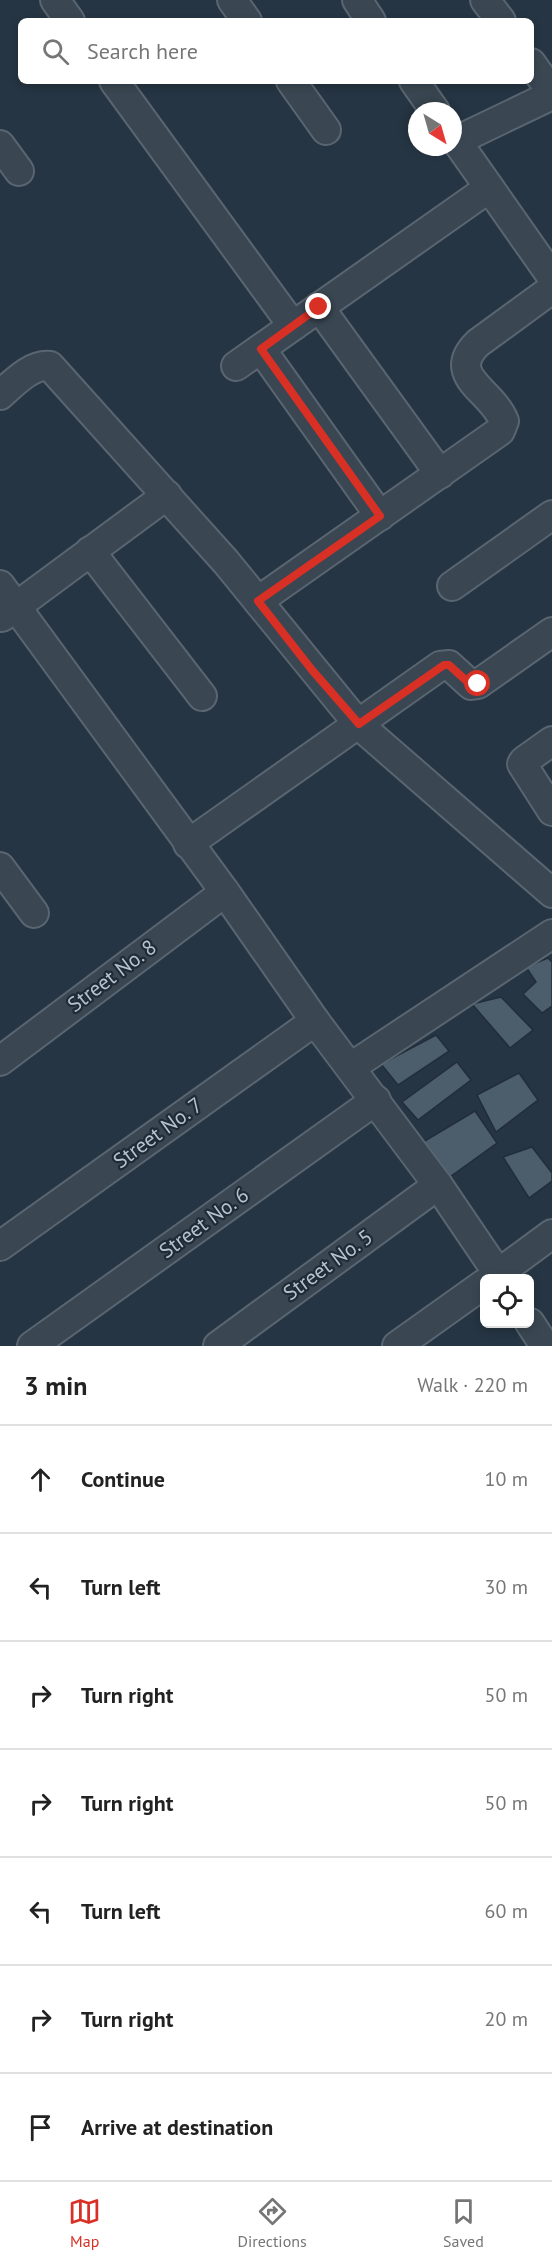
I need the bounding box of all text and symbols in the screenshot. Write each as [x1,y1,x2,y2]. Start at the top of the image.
search box [18,18,534,84]
icon: search [39,35,72,68]
text: Search here [87,37,198,65]
north arrow [408,102,462,156]
route end [305,293,331,319]
route start [464,670,490,696]
street label: Street No. 8 [62,933,161,1018]
street label: Street No. 7 [108,1091,208,1174]
street label: Street No. 6 [154,1181,254,1264]
street label: Street No. 5 [278,1223,378,1306]
map controls [480,1274,534,1328]
button: locate [480,1274,534,1328]
text: 3 min [24,1369,87,1402]
text: Walk · 220 m [417,1372,528,1398]
icon: ahead [24,1463,57,1496]
text: Continue [81,1465,165,1493]
text: 10 m [485,1466,528,1492]
icon: left [24,1571,57,1604]
text: Turn left [81,1573,161,1601]
text: 30 m [485,1574,528,1600]
icon: right [24,1679,57,1712]
text: Turn right [81,1681,173,1709]
text: 50 m [485,1682,528,1708]
icon: right [24,1787,57,1820]
text: Turn right [81,1789,173,1817]
text: 50 m [485,1790,528,1816]
icon: left [24,1895,57,1928]
text: Turn left [81,1897,161,1925]
text: 60 m [485,1898,528,1924]
icon: right [24,2003,57,2036]
text: Turn right [81,2005,173,2033]
text: 20 m [485,2006,528,2032]
icon: arrive [24,2111,57,2144]
text: Arrive at destination [81,2113,273,2141]
tab: Map [68,2195,101,2251]
tab: Directions [238,2195,307,2251]
tab: Saved [443,2195,484,2251]

